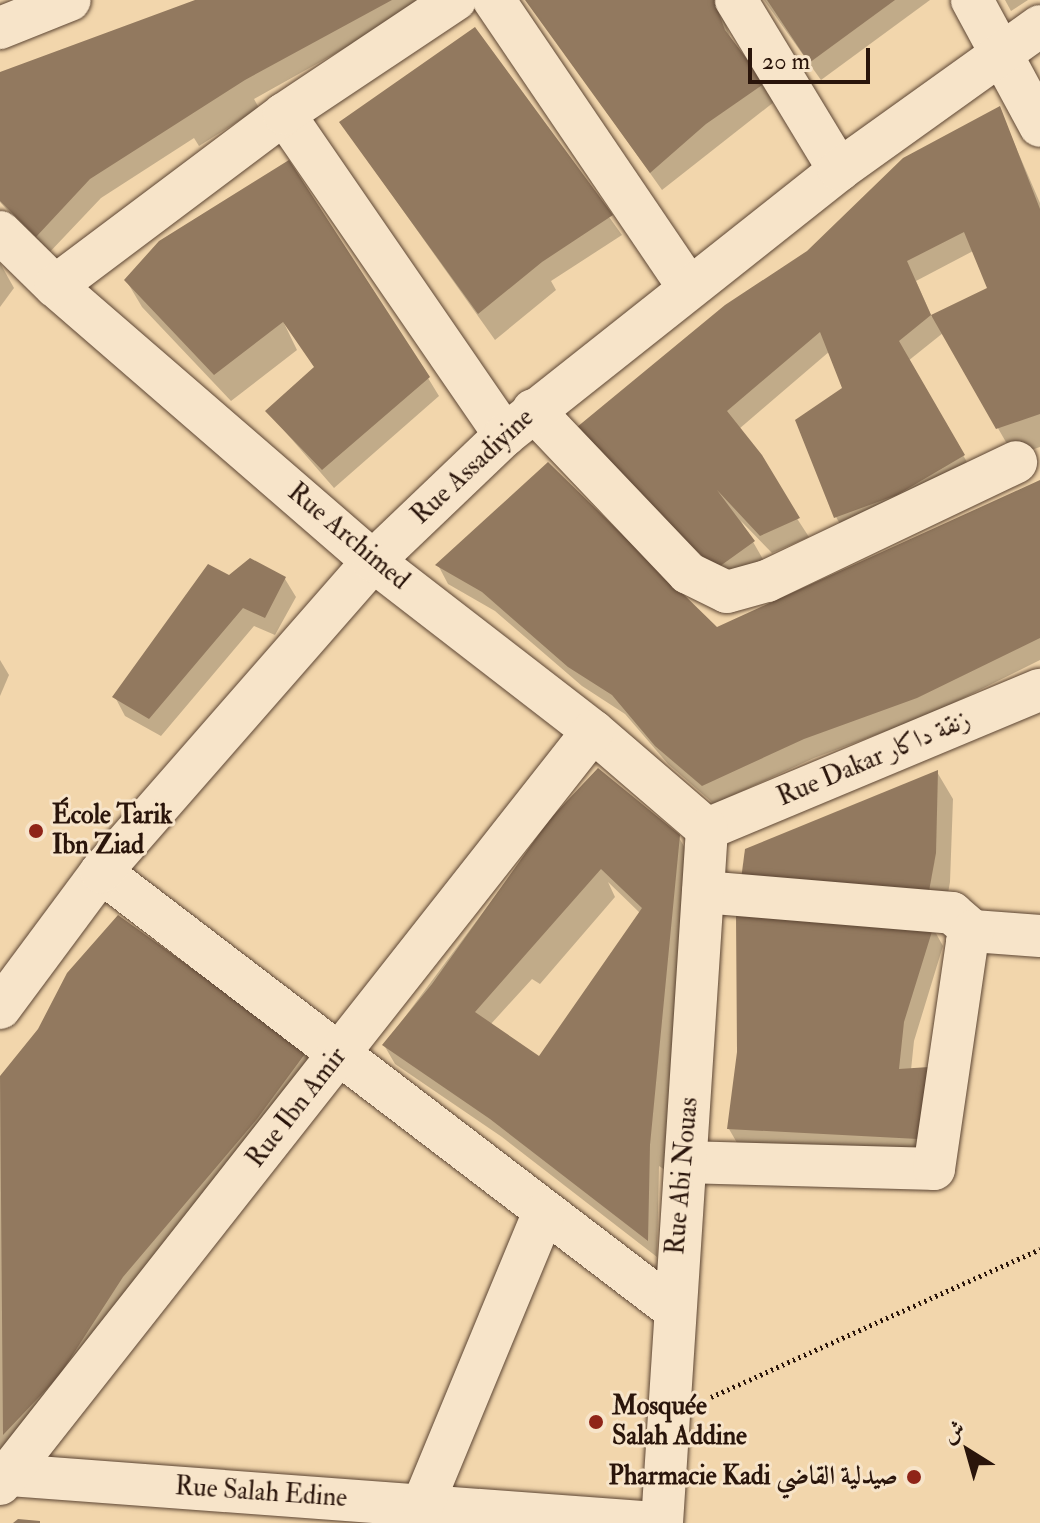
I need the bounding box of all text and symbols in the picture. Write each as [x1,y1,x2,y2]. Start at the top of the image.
scale bar [752,32,874,82]
text: 20 m [762,46,810,77]
street label: Rue Assadiyine [406,403,540,531]
street label: Rue Archimed [281,477,415,597]
street label: Rue Dakar زنقة داكار [773,704,975,814]
place label: École Tarik Ibn Ziad [52,800,173,862]
marker: École Tarik Ibn Ziad [27,822,45,840]
street label: Rue Ibn Amir [241,1042,353,1174]
street label: Rue Abi Nouas [661,1096,705,1256]
place label: Mosquée Salah Addine [612,1391,747,1452]
north arrow [928,1411,1008,1491]
marker: Mosquée Salah Addine [587,1413,605,1431]
text: ش [936,1414,971,1450]
place label: Pharmacie Kadi صيدلية القاضي [608,1461,898,1493]
marker: Pharmacie Kadi صيدلية القاضي [905,1468,923,1486]
street label: Rue Salah Edine [174,1471,348,1515]

